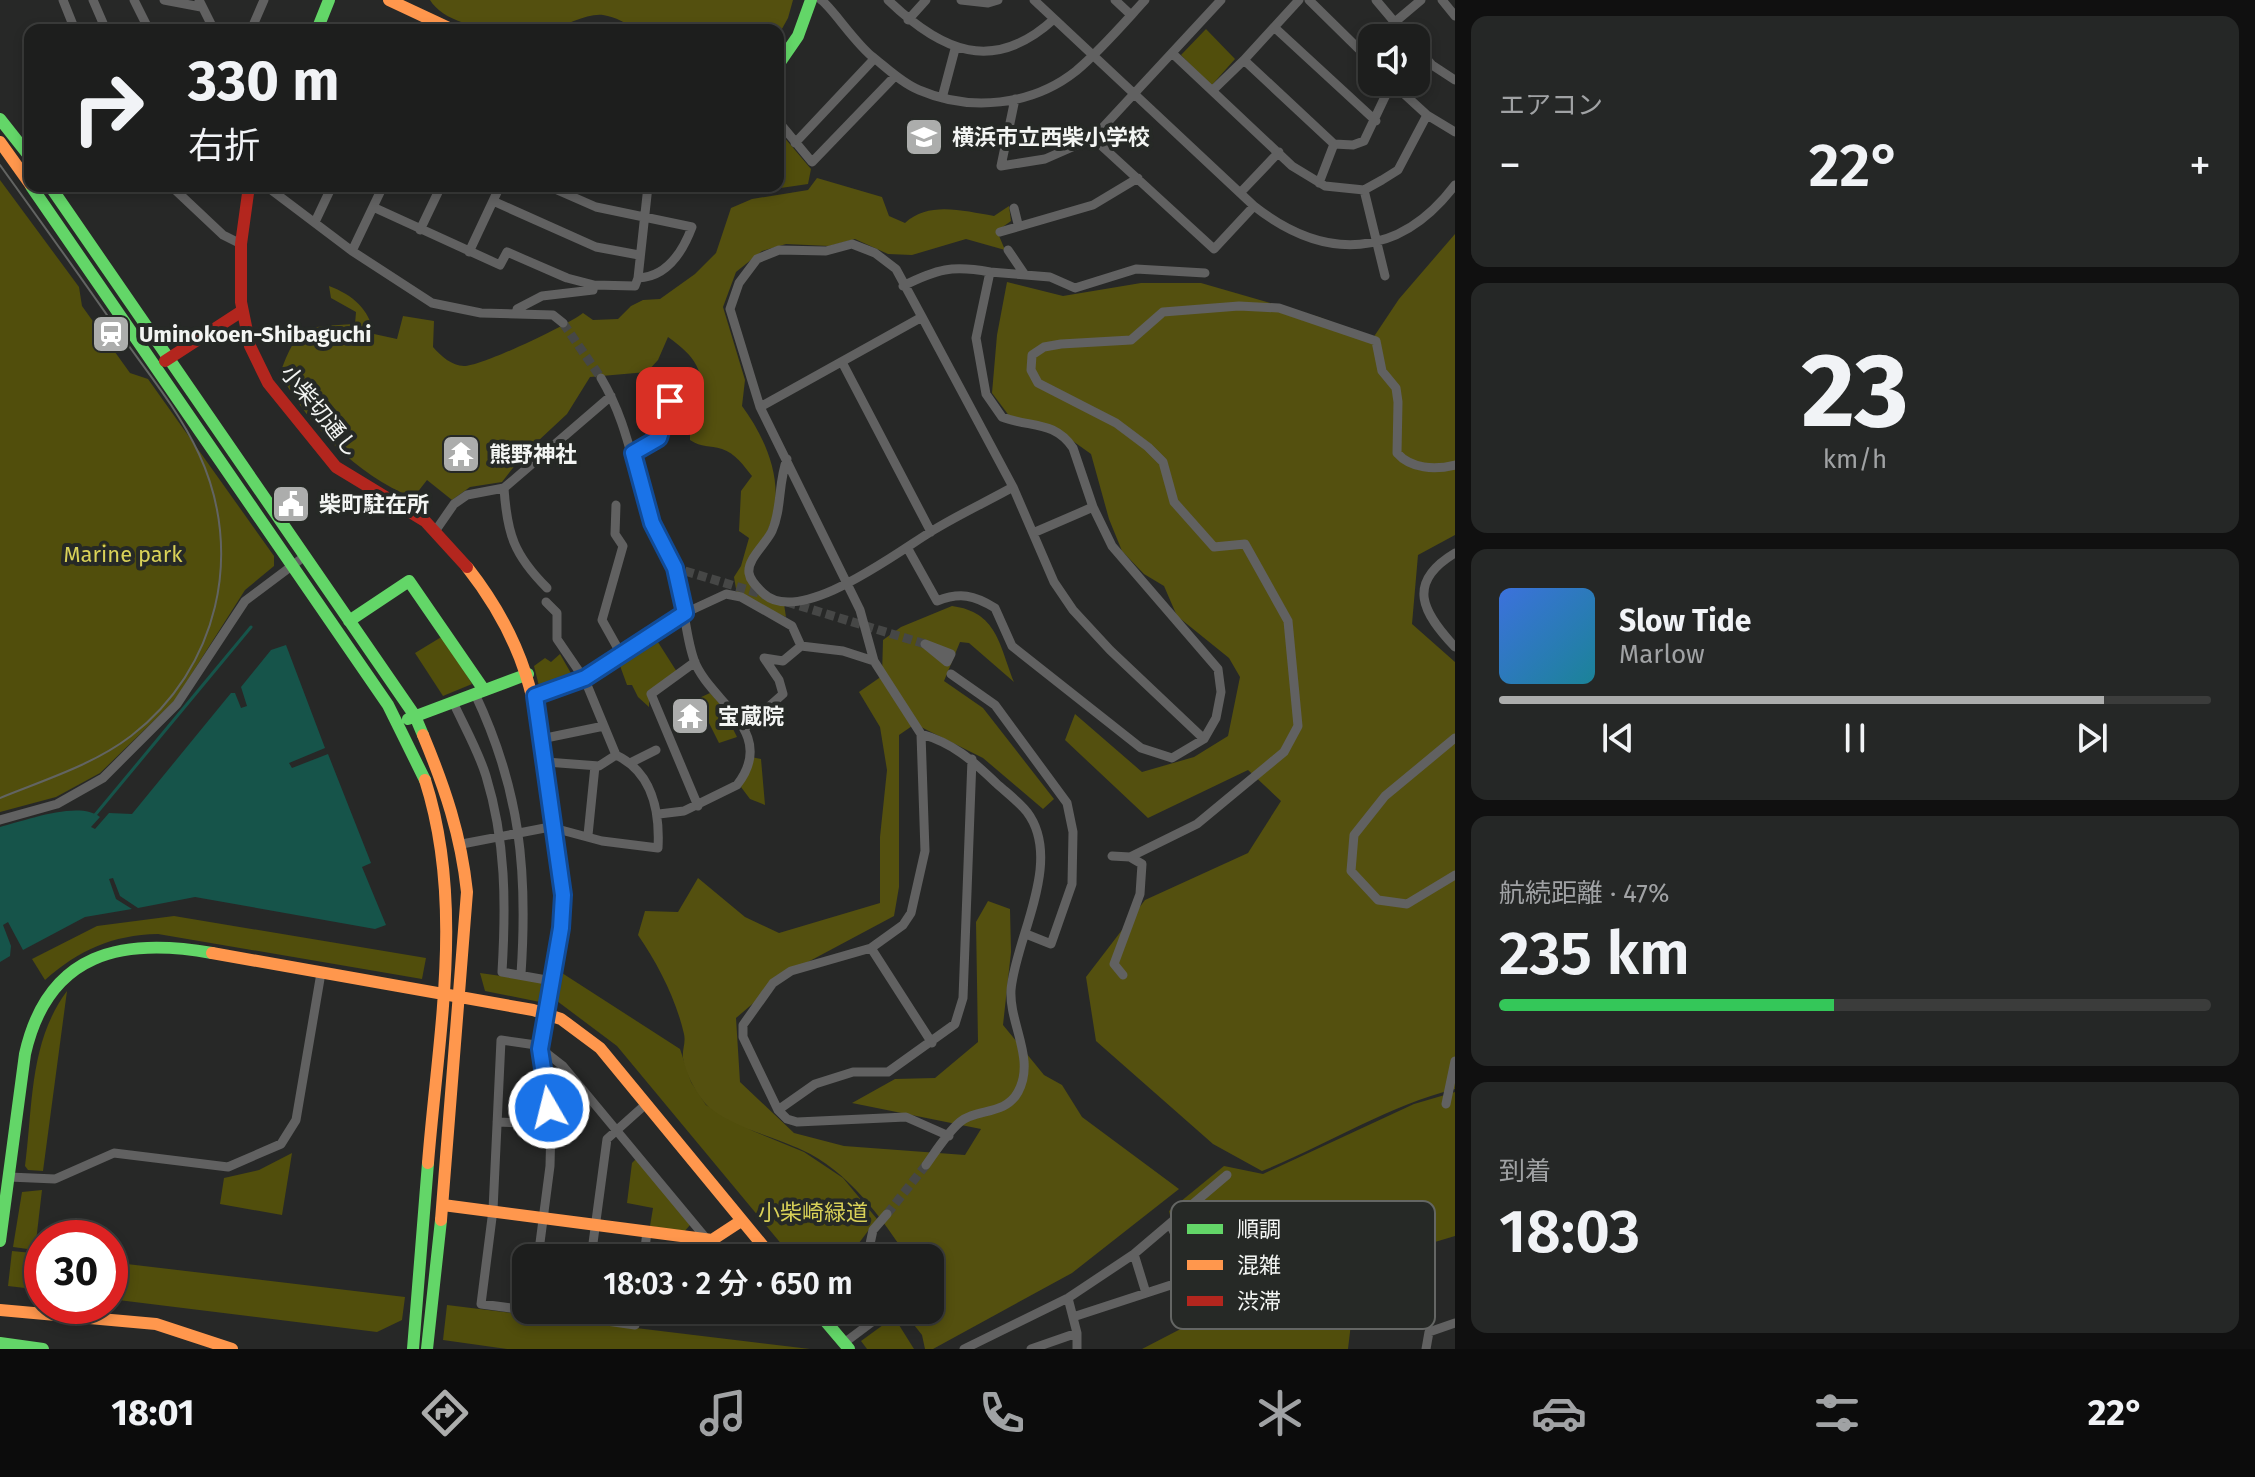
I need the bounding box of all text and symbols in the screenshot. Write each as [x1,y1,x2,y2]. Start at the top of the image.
map controls [1358,24,1430,96]
button: sound [1358,24,1430,96]
text: 330 m [188,48,340,115]
icon: right [56,56,160,160]
text: エアコン [1499,90,1603,121]
school or university icon: 横浜市立西柴小学校 [903,116,945,158]
text: 右折 [188,124,260,168]
place label: 横浜市立西柴小学校 [952,124,1150,151]
text: 22° [1809,130,1901,202]
text: − [1499,139,1521,192]
text: + [2189,139,2211,192]
station icon: Uminokoen-Shibaguchi [90,313,132,355]
place label: Uminokoen-Shibaguchi [139,321,372,348]
text: 23 [1801,329,1909,454]
street label: 小柴切通し [275,360,365,462]
pin [636,367,704,435]
icon: arrive [648,379,692,423]
temple icon: 熊野神社 [440,433,482,475]
place label: 熊野神社 [489,441,577,468]
text: km/h [1823,444,1887,475]
public building icon: 柴町駐在所 [270,483,312,525]
place label: 柴町駐在所 [319,491,429,518]
park label: Marine park [63,541,183,568]
text: Slow Tide [1619,603,1751,639]
text: Marlow [1619,639,1705,670]
temple icon: 宝蔵院 [669,695,711,737]
place label: 宝蔵院 [718,703,784,730]
icon: previous [1596,716,1640,760]
icon: pause [1833,716,1877,760]
icon: next [2070,716,2114,760]
text: 航続距離 · 47% [1499,878,1670,909]
text: 235 km [1499,918,1690,990]
position arrow [507,1066,591,1150]
text: 到着 [1499,1156,1551,1187]
text: 18:03 [1499,1196,1640,1268]
park label: 小柴崎緑道 [758,1199,868,1226]
legend [1171,1201,1435,1329]
text: 順調 [1237,1216,1281,1243]
speed limit sign: 30 [24,1220,128,1324]
text: 混雑 [1237,1252,1281,1279]
text: 18:03 · 2 分 · 650 m [603,1266,853,1302]
text: 渋滞 [1237,1288,1281,1315]
icon: directions [417,1385,473,1441]
icon: music [695,1385,751,1441]
icon: phone [974,1385,1030,1441]
icon: climate [1252,1385,1308,1441]
icon: car [1531,1385,1587,1441]
icon: filters [1809,1385,1865,1441]
text: 18:01 [111,1391,194,1435]
text: 22° [2088,1391,2144,1435]

